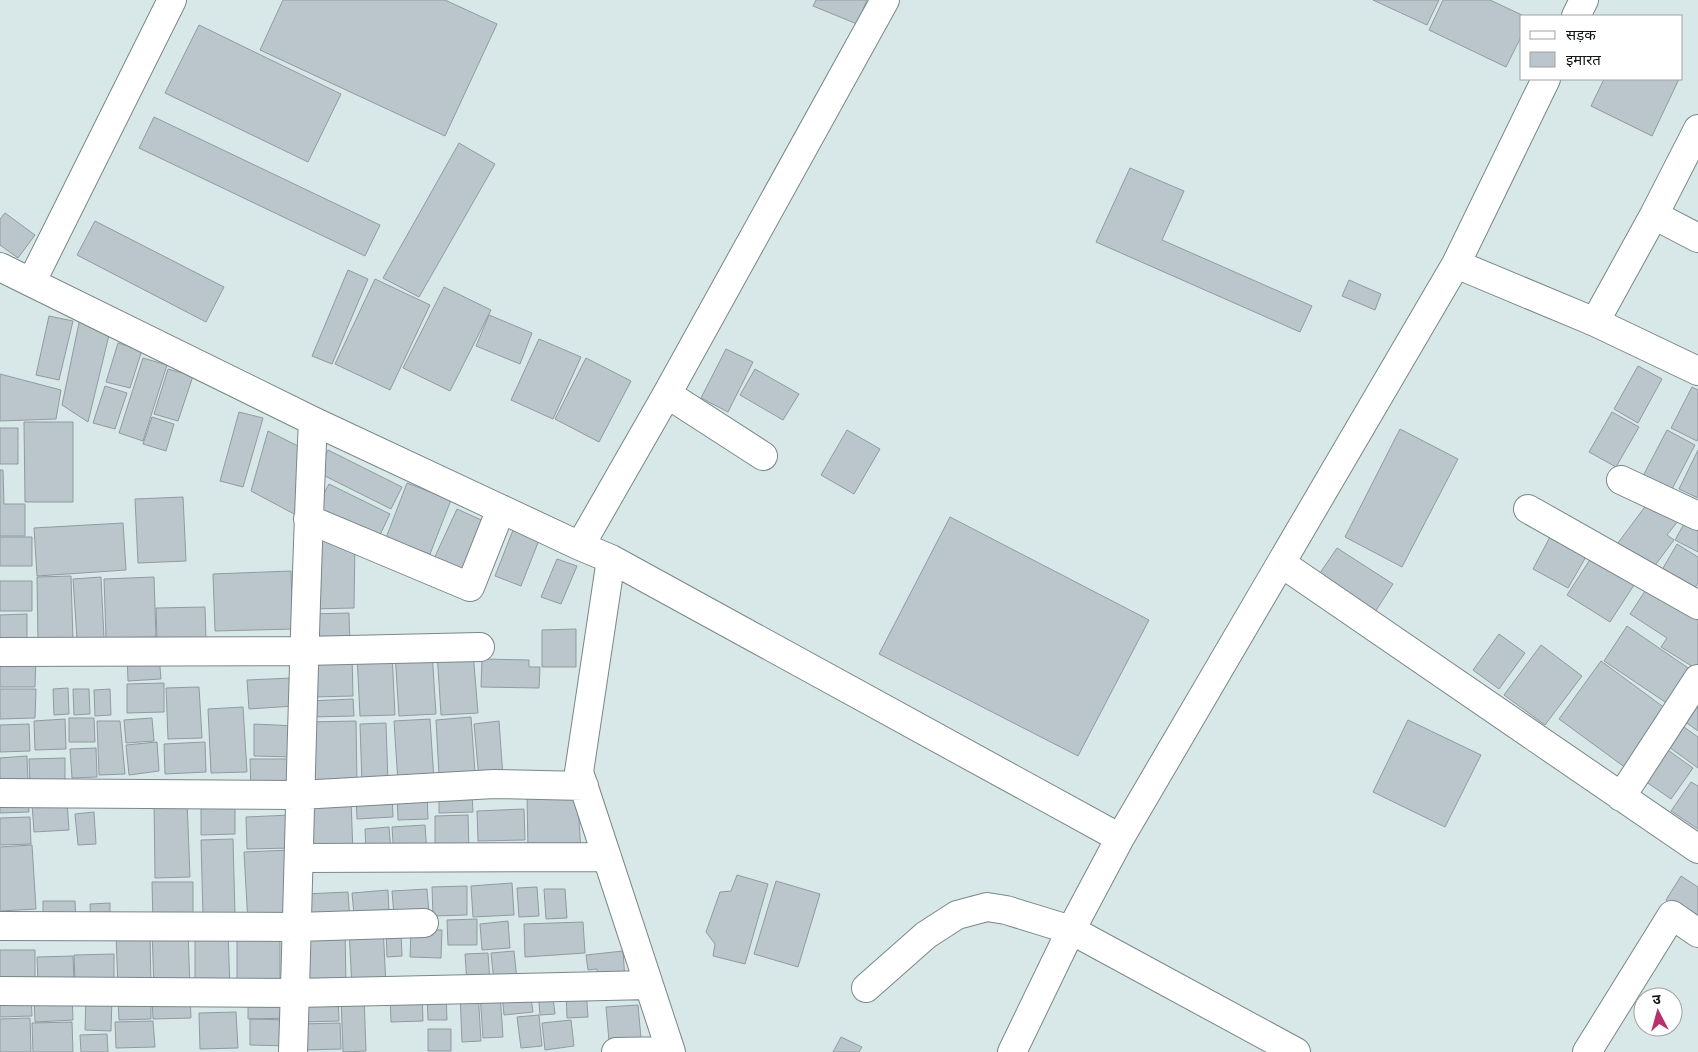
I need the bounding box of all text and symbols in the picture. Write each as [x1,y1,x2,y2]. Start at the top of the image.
legend [1520,15,1683,80]
text: सड़क [1566,26,1596,44]
text: इमारत [1566,51,1601,69]
north arrow [1633,987,1683,1037]
text: उ [1652,991,1662,1008]

